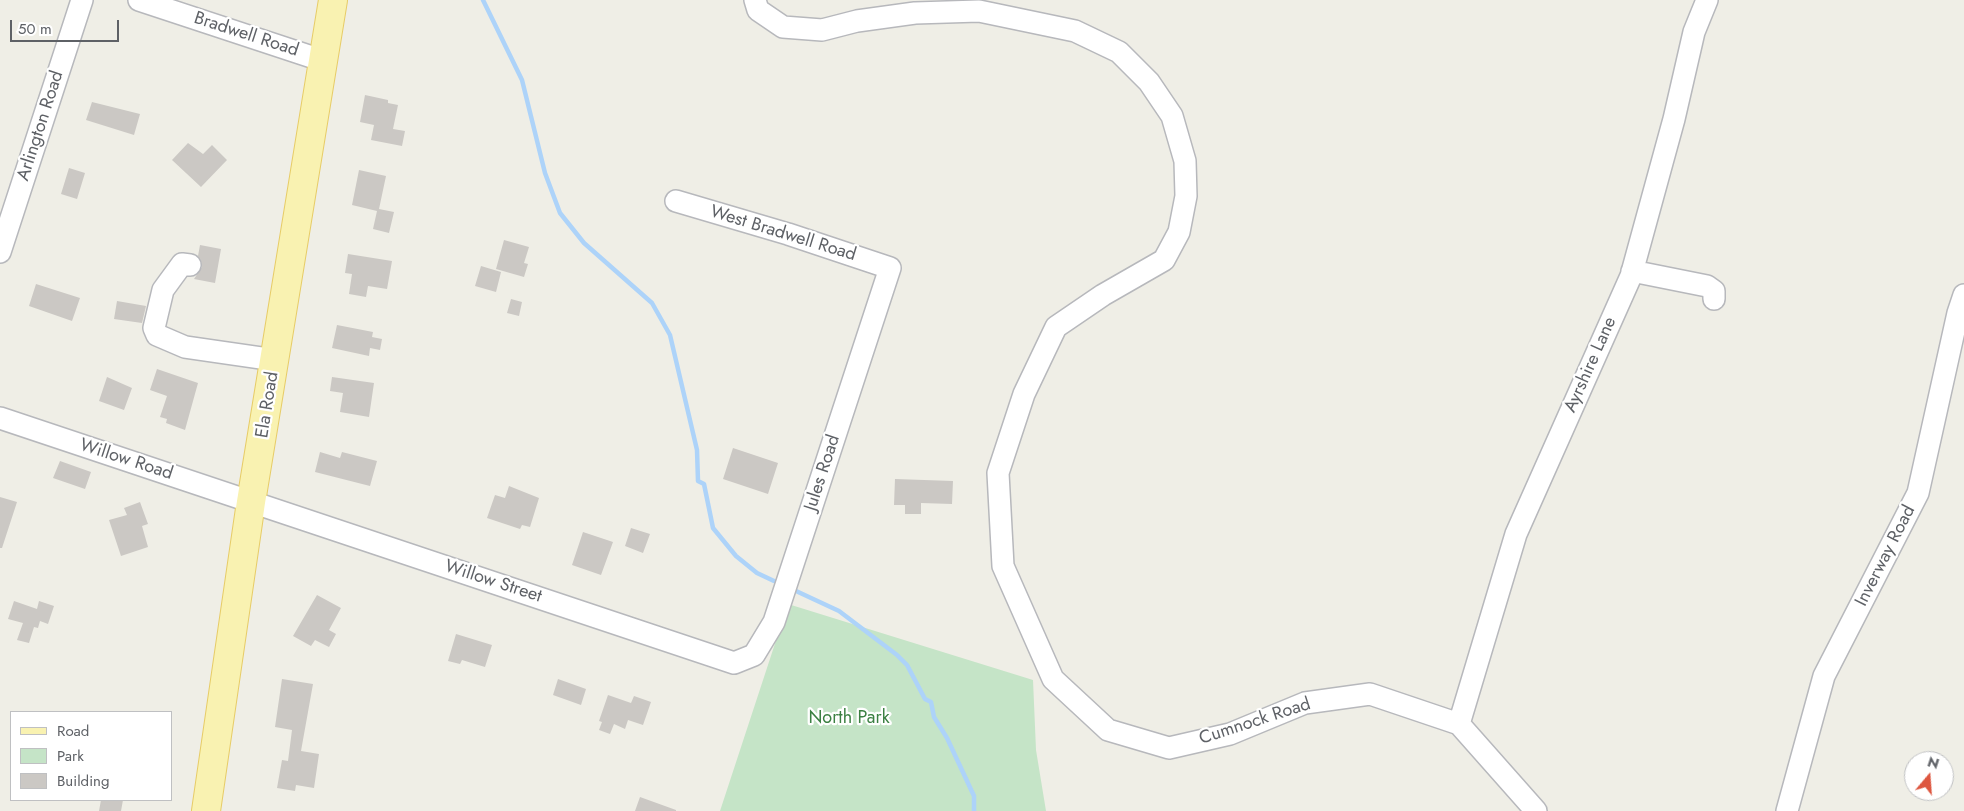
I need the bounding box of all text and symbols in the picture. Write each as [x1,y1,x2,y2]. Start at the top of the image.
street label: Bradwell Road [191,8,301,62]
scale bar [12,10,121,42]
text: 50 m [18,18,52,40]
street label: Arlington Road [13,68,69,184]
street label: West Bradwell Road [707,202,859,266]
street label: Ayrshire Lane [1560,314,1622,416]
street label: Ela Road [252,370,284,440]
street label: Jules Road [801,432,845,514]
street label: Willow Road [77,435,175,485]
street label: Inverway Road [1851,502,1921,610]
street label: Willow Street [442,556,544,608]
street label: Cumnock Road [1197,694,1313,750]
park label: North Park [808,708,890,730]
legend [10,711,172,801]
text: Road [57,720,89,742]
text: Park [57,745,84,767]
north arrow [1904,751,1954,801]
text: N [1925,751,1942,774]
text: Building [57,770,109,792]

